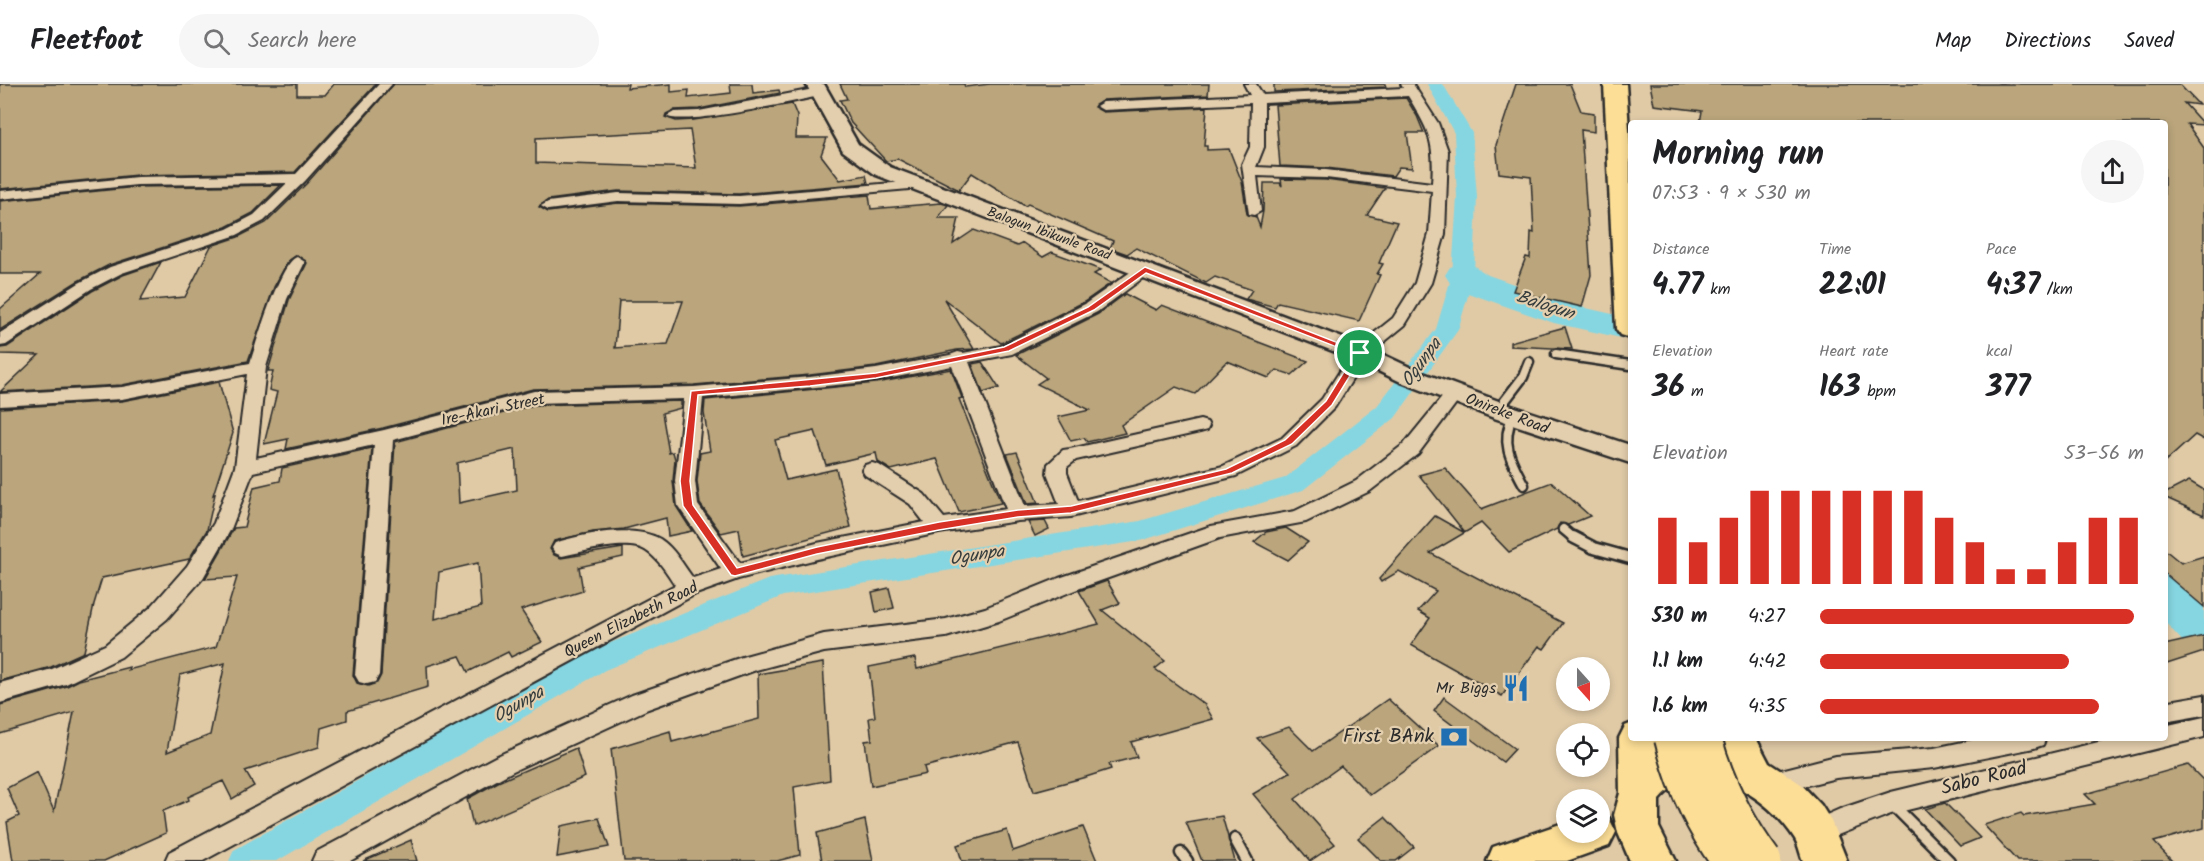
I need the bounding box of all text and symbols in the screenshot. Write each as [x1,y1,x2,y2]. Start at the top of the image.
search box [179,14,599,68]
text: Fleetfoot [30,19,143,64]
text: Search here [248,24,356,59]
icon: search [200,25,233,58]
text: Map [1935,25,1971,58]
text: Directions [2004,25,2091,58]
text: Saved [2124,25,2174,58]
text: Morning run [1652,129,1824,182]
button: share [2081,140,2144,203]
text: 07:53 · 9 × 530 m [1652,178,1811,210]
street label: Balogun Ibikunle Road [984,201,1115,267]
text: Distance [1652,237,1710,262]
text: Time [1819,237,1851,262]
text: Pace [1986,237,2017,262]
text: 4.77 [1652,262,1704,310]
text: 22:01 [1819,262,1886,310]
text: 4:37 [1986,262,2040,310]
text: km [1704,277,1730,302]
text: /km [2040,277,2073,302]
water label: Balogun [1512,283,1579,329]
pin [1334,327,1385,378]
water label: Ogunpa [1394,331,1451,394]
icon: arrive [1343,336,1376,369]
text: Elevation [1652,339,1713,364]
text: Heart rate [1819,339,1889,364]
text: kcal [1986,339,2012,364]
text: 36 [1652,364,1685,412]
text: 163 [1819,364,1861,412]
text: 377 [1986,364,2031,412]
text: m [1685,379,1704,404]
text: bpm [1861,379,1896,404]
street label: Ire-Akari Street [439,387,548,433]
street label: Onireke Road [1462,387,1553,442]
text: Elevation [1652,438,1728,470]
text: 53–56 m [2064,438,2144,470]
water label: Ogunpa [948,537,1008,575]
street label: Queen Elizabeth Road [559,575,703,665]
text: 530 m [1652,601,1707,633]
text: 4:27 [1748,601,1785,633]
text: 1.1 km [1652,646,1703,678]
text: 4:42 [1748,646,1787,678]
north arrow [1556,657,1610,711]
map controls [1556,657,1610,843]
restaurant icon: Mr Biggs [1501,673,1531,703]
place label: Mr Biggs [1436,676,1496,701]
water label: Ogunpa [488,678,551,731]
text: 1.6 km [1652,691,1708,723]
text: 4:35 [1748,691,1786,723]
place label: First BAnk [1343,721,1435,753]
bank icon: First BAnk [1439,722,1469,752]
button: locate [1556,723,1610,777]
street label: Sabo Road [1938,753,2031,805]
button: layers [1556,789,1610,843]

